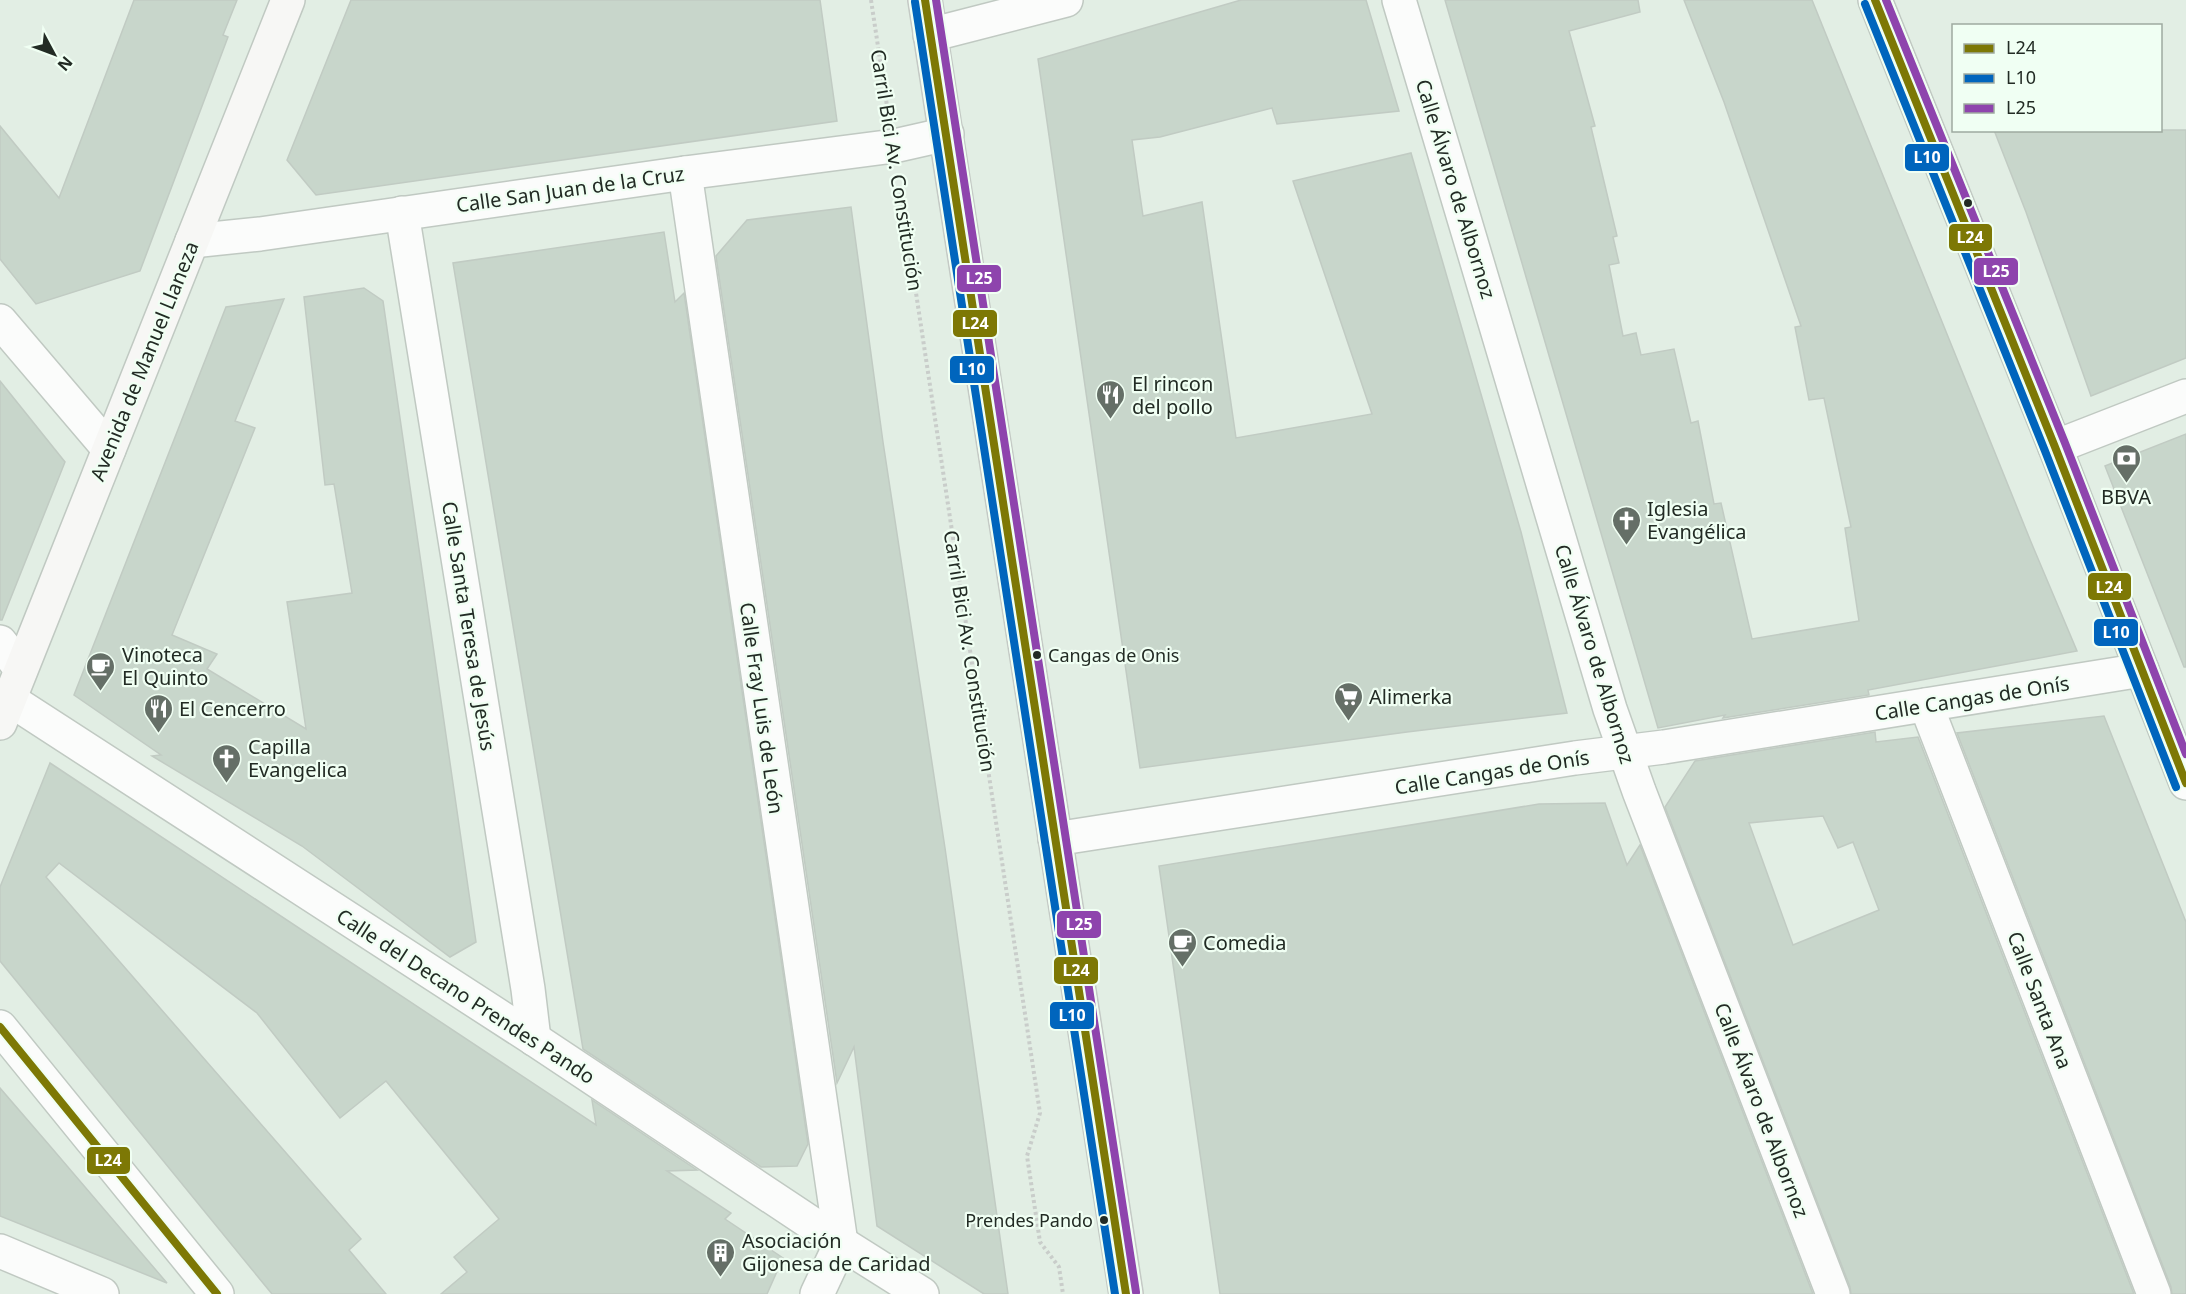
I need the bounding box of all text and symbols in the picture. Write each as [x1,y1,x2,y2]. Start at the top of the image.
north arrow [24,24,84,84]
legend [1952,24,2162,132]
text: L24 [2006,35,2036,59]
street label: Carril Bici Av. Constitución [865,47,929,293]
text: N [53,52,78,76]
text: L10 [2006,65,2036,89]
street label: Calle Álvaro de Albornoz [1410,76,1502,302]
text: L25 [2006,95,2036,119]
line badge: L10 [1904,143,1950,172]
text: L10 [1913,146,1941,168]
street label: Calle San Juan de la Cruz [454,160,686,218]
unlabelled marker [1962,197,1974,209]
line badge: L24 [1948,223,1993,252]
text: L24 [1956,226,1984,248]
street label: Avenida de Manuel Llaneza [84,237,204,485]
line badge: L25 [1973,257,2019,286]
text: L25 [1982,260,2010,282]
line badge: L25 [956,264,1002,293]
text: L25 [965,267,993,289]
line badge: L24 [952,309,998,338]
text: L24 [961,312,989,334]
line badge: L10 [949,355,995,384]
text: L10 [958,358,986,380]
place label: El rincon del pollo [1132,370,1213,420]
restaurant icon: El rincon del pollo [1095,378,1127,420]
bank icon: BBVA [2110,442,2142,484]
place label: BBVA [2101,483,2151,510]
place label: Iglesia Evangélica [1647,495,1747,545]
street label: Calle Santa Teresa de Jesús [436,499,502,753]
church icon: Iglesia Evangélica [1610,504,1642,546]
street label: Carril Bici Av. Constitución [938,528,1002,774]
street label: Calle Álvaro de Albornoz [1549,541,1641,767]
line badge: L24 [2087,572,2132,601]
text: L24 [2095,576,2123,598]
street label: Calle Fray Luis de León [734,601,790,815]
line badge: L10 [2093,618,2139,647]
text: L10 [2102,621,2130,643]
place label: Vinoteca El Quinto [122,641,208,691]
place label: Cangas de Onis [1048,643,1179,667]
marker: Cangas de Onis [1031,649,1043,661]
cafe icon: Vinoteca El Quinto [85,650,117,692]
street label: Calle Cangas de Onís [1873,669,2071,727]
supermarket icon: Alimerka [1332,680,1364,722]
place label: Alimerka [1369,683,1452,710]
restaurant icon: El Cencerro [142,692,174,734]
place label: El Cencerro [179,695,286,722]
place label: Capilla Evangelica [248,733,348,783]
church icon: Capilla Evangelica [211,742,243,784]
street label: Calle Cangas de Onís [1393,743,1591,801]
street label: Calle del Decano Prendes Pando [332,902,600,1090]
line badge: L25 [1056,910,1102,939]
text: L25 [1065,913,1093,935]
cafe icon: Comedia [1166,926,1198,968]
street label: Calle Santa Ana [2001,927,2079,1073]
place label: Comedia [1203,929,1286,956]
line badge: L24 [1053,956,1099,985]
text: L24 [1062,959,1090,981]
street label: Calle Álvaro de Albornoz [1709,999,1815,1221]
line badge: L10 [1049,1001,1095,1030]
text: L10 [1058,1004,1086,1026]
line badge: L24 [86,1146,131,1175]
text: L24 [94,1149,122,1171]
place label: Prendes Pando [965,1208,1093,1232]
marker: Prendes Pando [1098,1214,1110,1226]
place label: Asociación Gijonesa de Caridad [742,1227,931,1277]
building icon: Asociación Gijonesa de Caridad [705,1236,737,1278]

